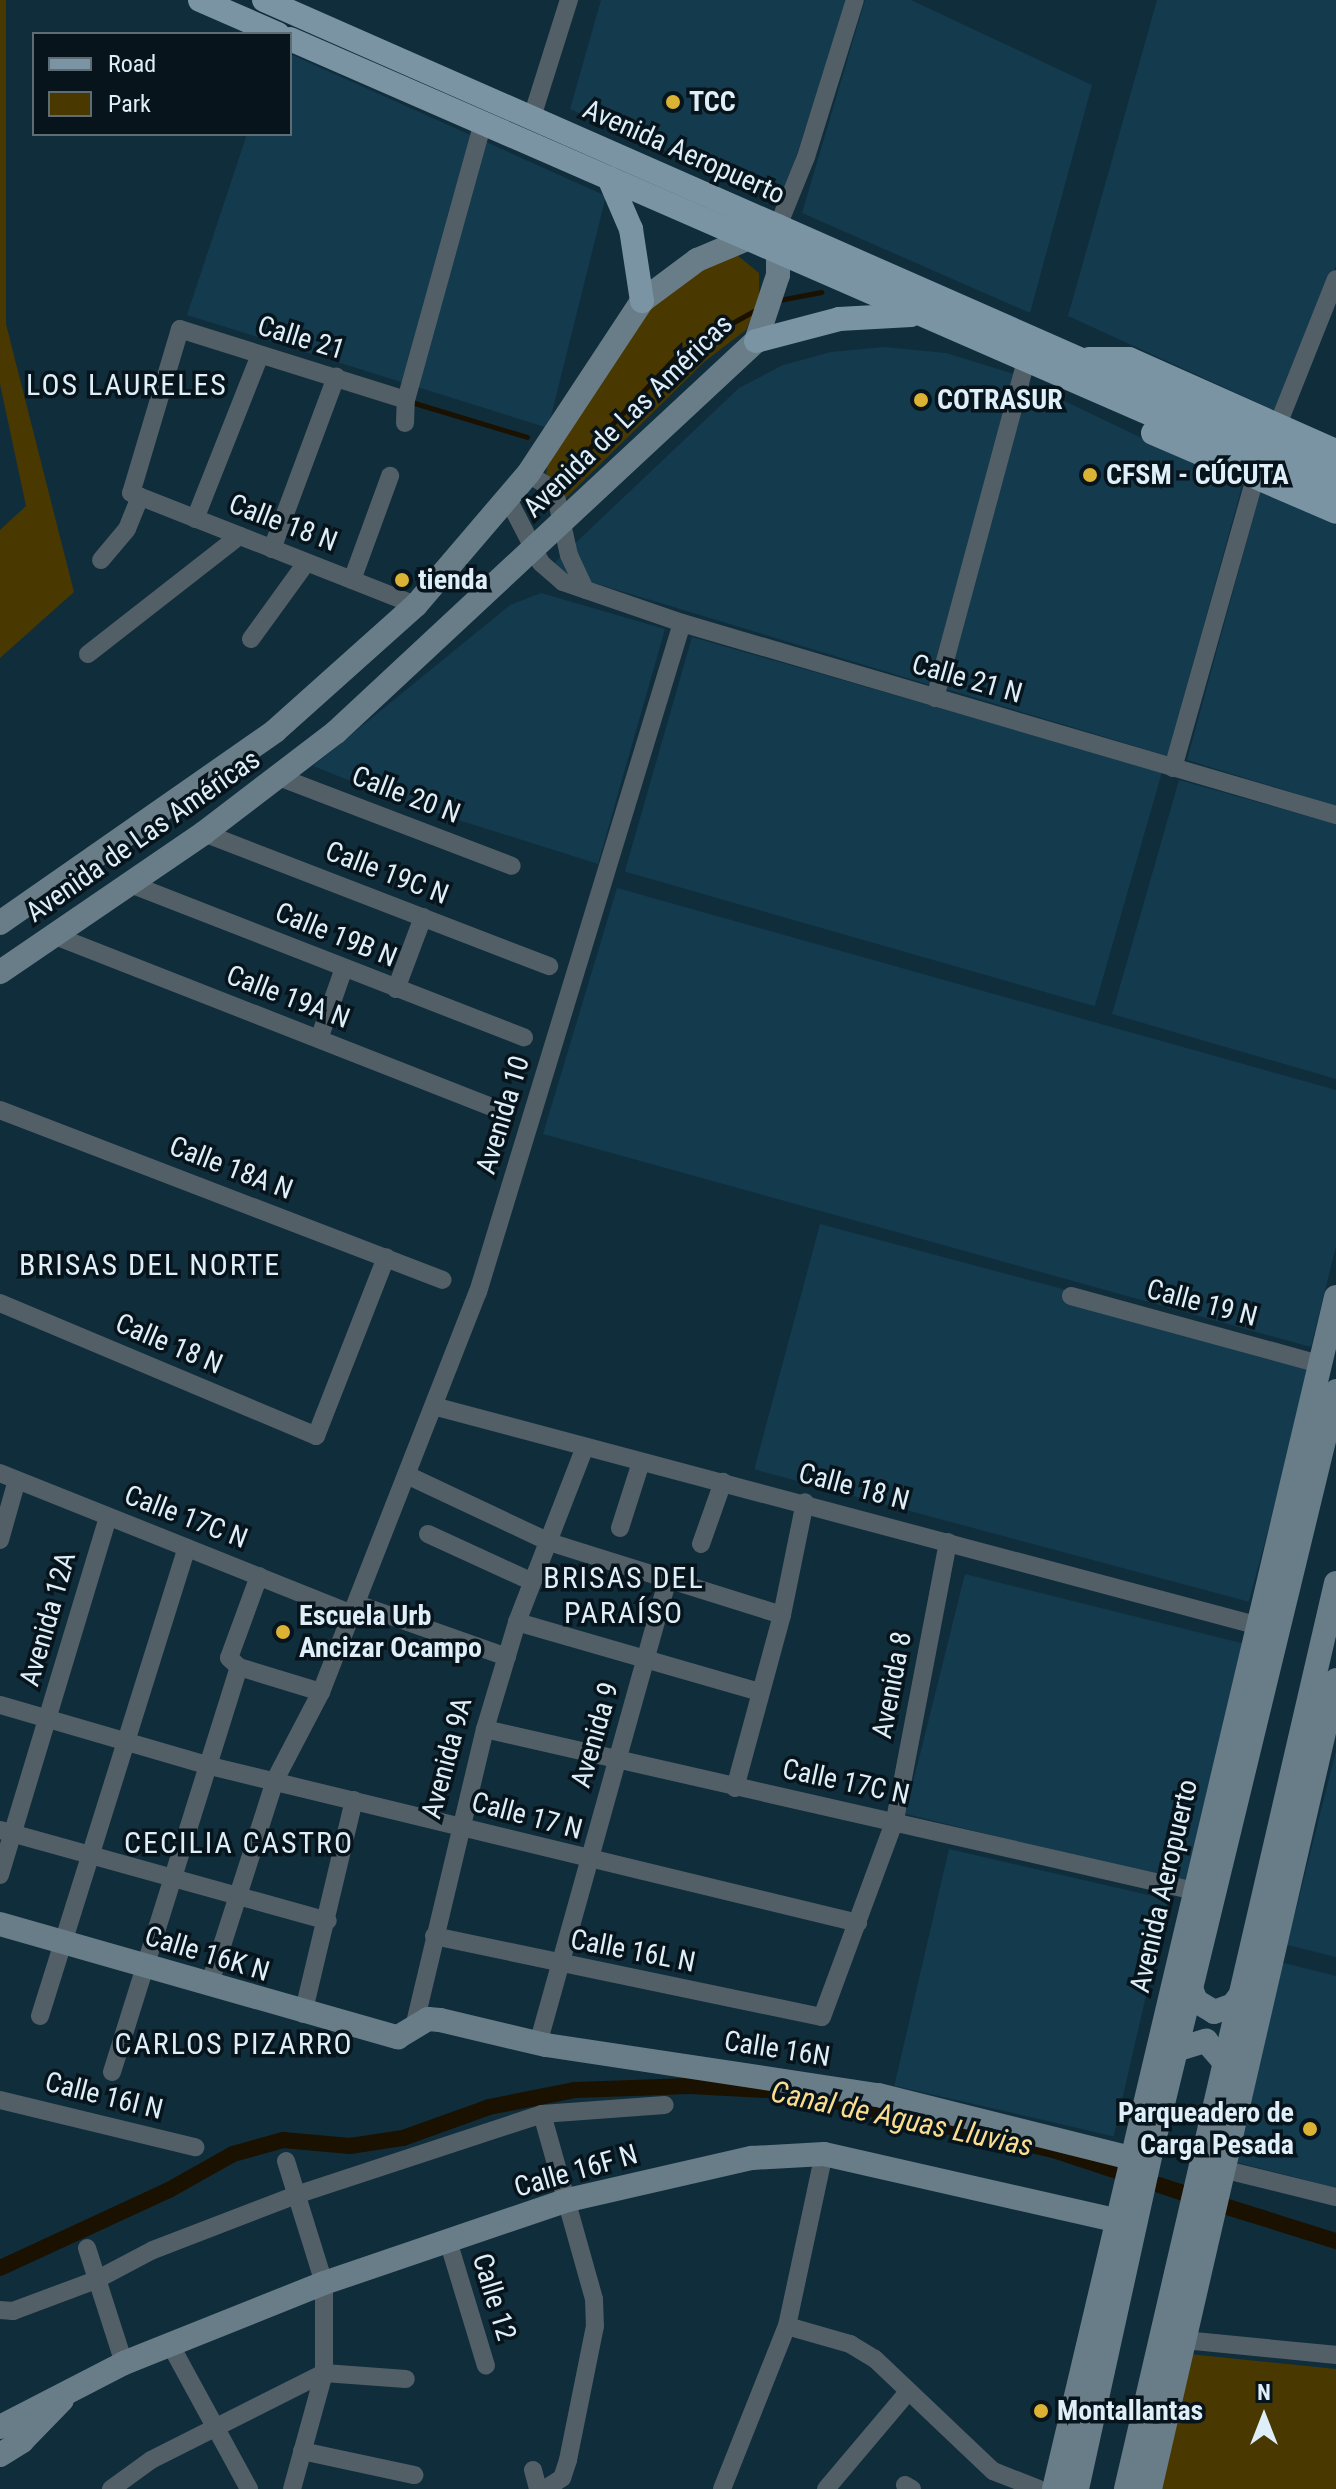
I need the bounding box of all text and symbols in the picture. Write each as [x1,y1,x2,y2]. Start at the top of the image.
legend [32,32,292,136]
text: Road [108,50,156,78]
place label: TCC [689,85,736,119]
text: Park [108,90,151,118]
street label: Avenida Aeropuerto [578,92,790,212]
marker: TCC [664,93,682,111]
street label: Avenida de Las Américas [516,307,740,525]
street label: Calle 21 [253,309,349,367]
district label: LOS LAURELES [26,367,228,403]
place label: COTRASUR [937,383,1063,417]
marker: COTRASUR [912,391,930,409]
place label: CFSM - CÚCUTA [1106,458,1289,492]
marker: CFSM - CÚCUTA [1081,466,1099,484]
street label: Calle 18 N [224,487,342,559]
place label: tienda [418,563,488,597]
marker: tienda [393,571,411,589]
street label: Calle 21 N [908,647,1026,711]
street label: Avenida de Las Américas [20,743,266,929]
street label: Calle 20 N [347,759,465,831]
street label: Calle 19C N [321,834,453,912]
street label: Calle 19B N [270,895,402,975]
street label: Calle 19A N [222,958,354,1036]
street label: Avenida 10 [469,1052,537,1178]
street label: Calle 18A N [165,1129,297,1207]
district label: BRISAS DEL NORTE [19,1247,281,1283]
street label: Calle 19 N [1143,1272,1261,1334]
street label: Calle 18 N [110,1306,228,1382]
street label: Calle 18 N [795,1456,913,1518]
street label: Calle 17C N [120,1478,252,1556]
street label: Avenida 12A [13,1548,83,1690]
district label: BRISAS DEL PARAÍSO [543,1560,705,1630]
place label: Escuela Urb Ancizar Ocampo [299,1599,482,1665]
marker: Escuela Urb Ancizar Ocampo [274,1623,292,1641]
street label: Avenida 8 [865,1629,919,1741]
street label: Avenida 9 [564,1678,626,1792]
street label: Avenida 9A [415,1694,479,1822]
street label: Calle 17C N [779,1752,913,1812]
street label: Avenida Aeropuerto [1123,1776,1205,1996]
street label: Calle 17 N [468,1785,586,1847]
district label: CECILIA CASTRO [124,1825,354,1861]
street label: Calle 16K N [141,1919,273,1989]
street label: Calle 16L N [568,1922,698,1980]
street label: Calle 16N [722,2024,832,2074]
district label: CARLOS PIZARRO [114,2026,354,2062]
street label: Calle 16I N [42,2065,166,2127]
water label: Canal de Aguas Lluvias [768,2074,1036,2164]
place label: Parqueadero de Carga Pesada [1118,2096,1294,2162]
marker: Parqueadero de Carga Pesada [1301,2120,1319,2138]
street label: Calle 16F N [511,2137,641,2205]
street label: Calle 12 [465,2249,523,2345]
north arrow [1224,2377,1304,2457]
text: N [1257,2380,1271,2405]
place label: Montallantas [1057,2394,1203,2428]
marker: Montallantas [1032,2402,1050,2420]

